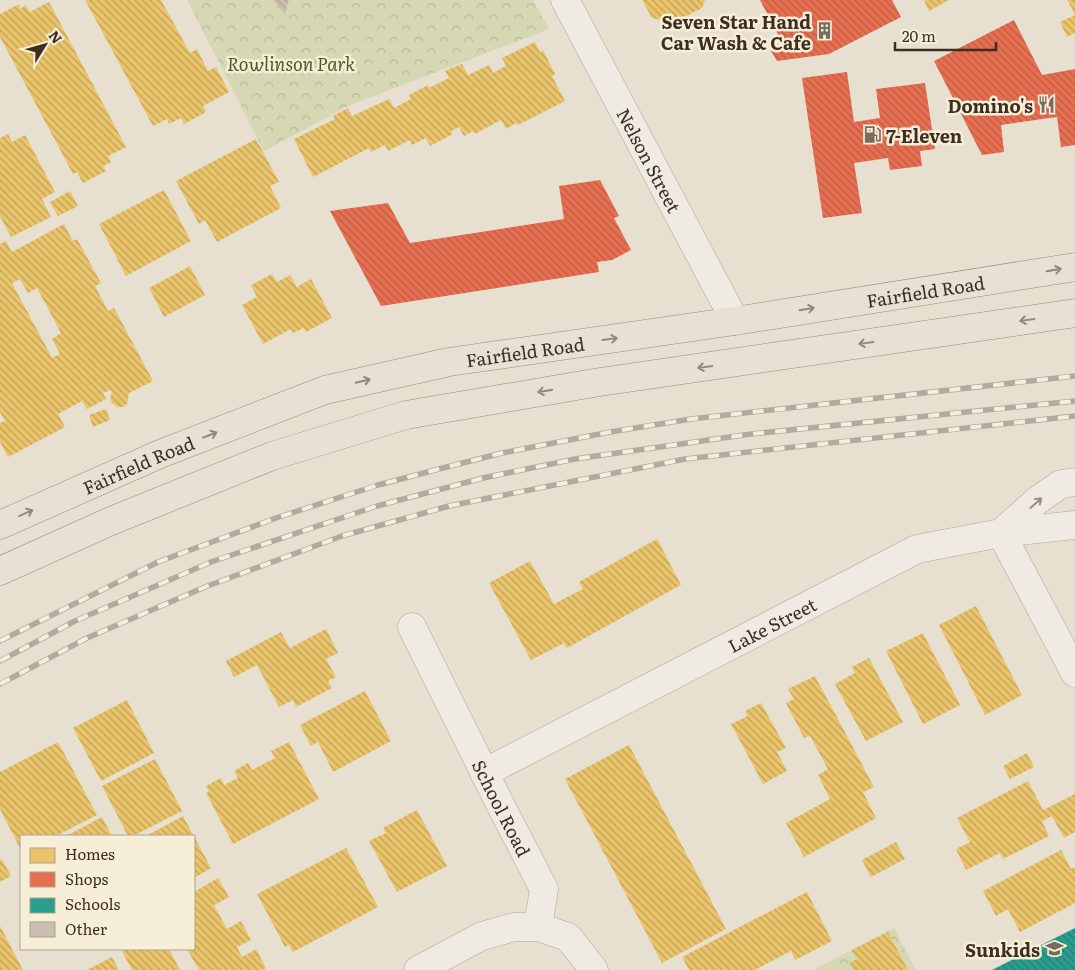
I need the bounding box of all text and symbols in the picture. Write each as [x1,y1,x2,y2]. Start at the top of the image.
place label: Seven Star Hand Car Wash & Cafe [661,8,811,56]
north arrow [20,20,70,70]
scale bar [895,20,996,52]
building icon: Seven Star Hand Car Wash & Cafe [815,21,835,41]
text: 20 m [902,24,936,47]
text: N [45,26,68,47]
park label: Rowlinson Park [227,50,355,77]
place label: Domino's [947,92,1033,119]
restaurant icon: Domino's [1037,95,1057,115]
street label: Nelson Street [611,103,689,218]
place label: 7-Eleven [886,122,963,149]
fuel station icon: 7-Eleven [862,125,882,145]
one-way arrow [1046,265,1062,275]
street label: Fairfield Road [864,268,987,313]
one-way arrow [799,303,815,313]
one-way arrow [1019,315,1035,325]
street label: Fairfield Road [464,329,586,373]
one-way arrow [601,334,617,344]
one-way arrow [858,339,874,349]
one-way arrow [698,362,714,372]
one-way arrow [355,376,371,386]
one-way arrow [537,387,553,397]
street label: Fairfield Road [78,429,198,500]
one-way arrow [202,429,217,439]
one-way arrow [1029,497,1042,508]
one-way arrow [18,507,33,517]
street label: Lake Street [723,590,821,658]
street label: School Road [466,755,538,861]
legend [20,835,195,950]
text: Homes [65,842,115,865]
text: Shops [65,867,108,890]
text: Schools [65,892,121,915]
text: Other [65,917,107,940]
place label: Sunkids [965,936,1040,963]
school or university icon: Sunkids [1044,939,1064,959]

